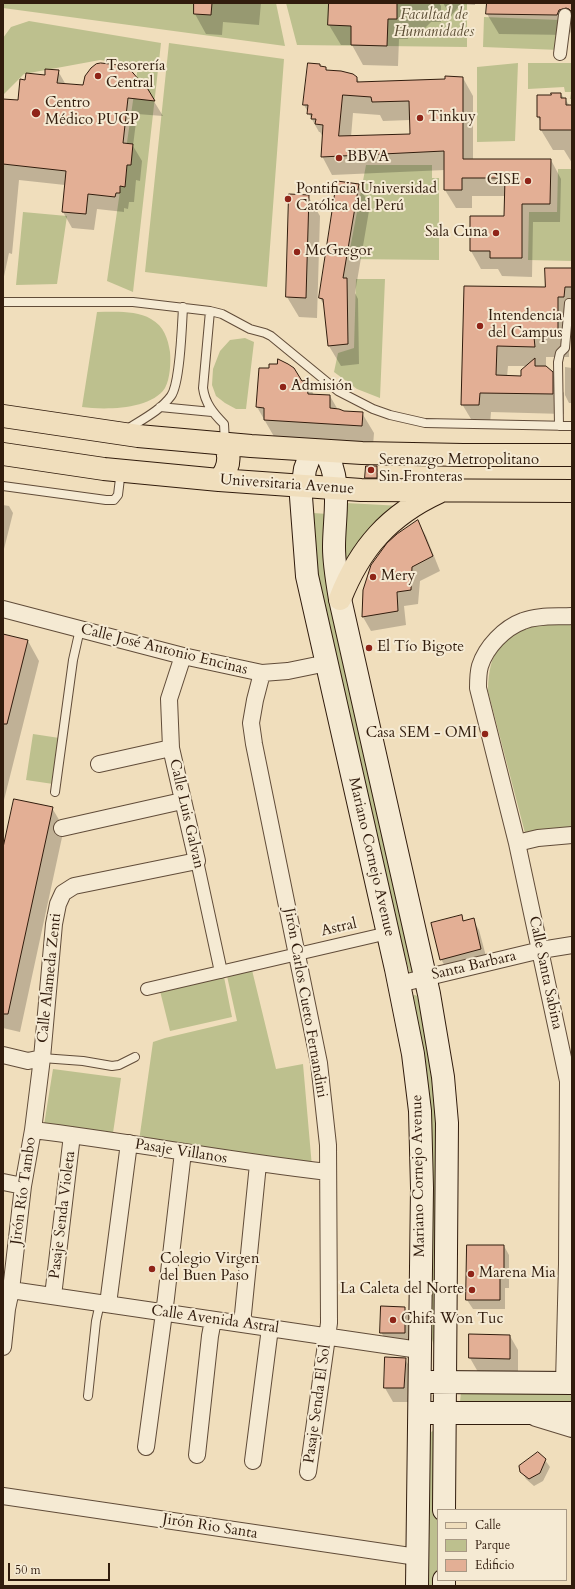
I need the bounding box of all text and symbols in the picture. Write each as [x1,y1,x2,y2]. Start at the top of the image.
park label: Facultad de Humanidades [394,7,474,42]
place label: Tesorería Central [106,58,165,93]
marker: Tesorería Central [93,71,103,81]
place label: Centro Médico PUCP [45,95,139,130]
marker: Centro Médico PUCP [30,107,42,119]
place label: Tinkuy [428,109,476,127]
marker: Tinkuy [415,113,425,123]
place label: BBVA [347,149,389,167]
marker: BBVA [334,153,344,163]
place label: CISE [487,172,520,190]
marker: CISE [523,176,533,186]
place label: Pontificia Universidad Católica del Perú [296,181,437,216]
marker: Pontificia Universidad Católica del Perú [283,194,293,204]
place label: Sala Cuna [425,224,488,242]
marker: Sala Cuna [491,228,501,238]
place label: McGregor [305,243,372,261]
marker: McGregor [292,247,302,257]
place label: Intendencia del Campus [488,308,563,343]
marker: Intendencia del Campus [475,321,485,331]
place label: Admisión [291,378,352,396]
marker: Admisión [278,382,288,392]
place label: Serenazgo Metropolitano Sin Fronteras [379,452,539,487]
marker: Serenazgo Metropolitano Sin Fronteras [366,465,376,475]
street label: Universitaria Avenue [219,471,355,499]
place label: Mery [381,568,415,586]
marker: Mery [368,572,378,582]
street label: Calle José Antonio Encinas [79,621,249,679]
place label: El Tío Bigote [377,639,464,657]
marker: El Tío Bigote [364,643,374,653]
place label: Casa SEM - OMI [366,725,477,743]
marker: Casa SEM - OMI [480,729,490,739]
street label: Calle Luis Galvan [165,758,207,870]
street label: Mariano Cornejo Avenue [344,776,398,938]
street label: Jirón Carlos Cueto Fernandini [279,907,331,1099]
street label: Calle Alameda Zenti [34,912,66,1044]
street label: Astral [319,915,359,941]
street label: Calle Santa Sabina [524,915,566,1031]
street label: Santa Barbara [430,948,518,984]
street label: Mariano Cornejo Avenue [409,1094,429,1258]
street label: Jirón Río Tambo [8,1136,40,1246]
street label: Pasaje Villanos [134,1136,228,1168]
street label: Pasaje Senda Violeta [46,1150,80,1280]
place label: Colegio Virgen del Buen Paso [160,1251,259,1286]
marker: Colegio Virgen del Buen Paso [147,1264,157,1274]
place label: Marena Mia [479,1265,556,1283]
marker: Marena Mia [466,1269,476,1279]
place label: La Caleta del Norte [340,1281,464,1299]
marker: La Caleta del Norte [467,1285,477,1295]
street label: Calle Avenida Astral [150,1302,280,1338]
place label: Chifa Won Tuc [401,1311,503,1329]
marker: Chifa Won Tuc [388,1315,398,1325]
street label: Pasaje Senda El Sol [301,1343,335,1465]
legend [437,1509,567,1581]
street label: Jirón Rio Santa [161,1511,259,1543]
text: Calle [475,1517,501,1533]
text: Parque [475,1537,510,1553]
scale bar [10,1555,112,1581]
text: Edificio [475,1557,514,1573]
text: 50 m [15,1562,41,1578]

